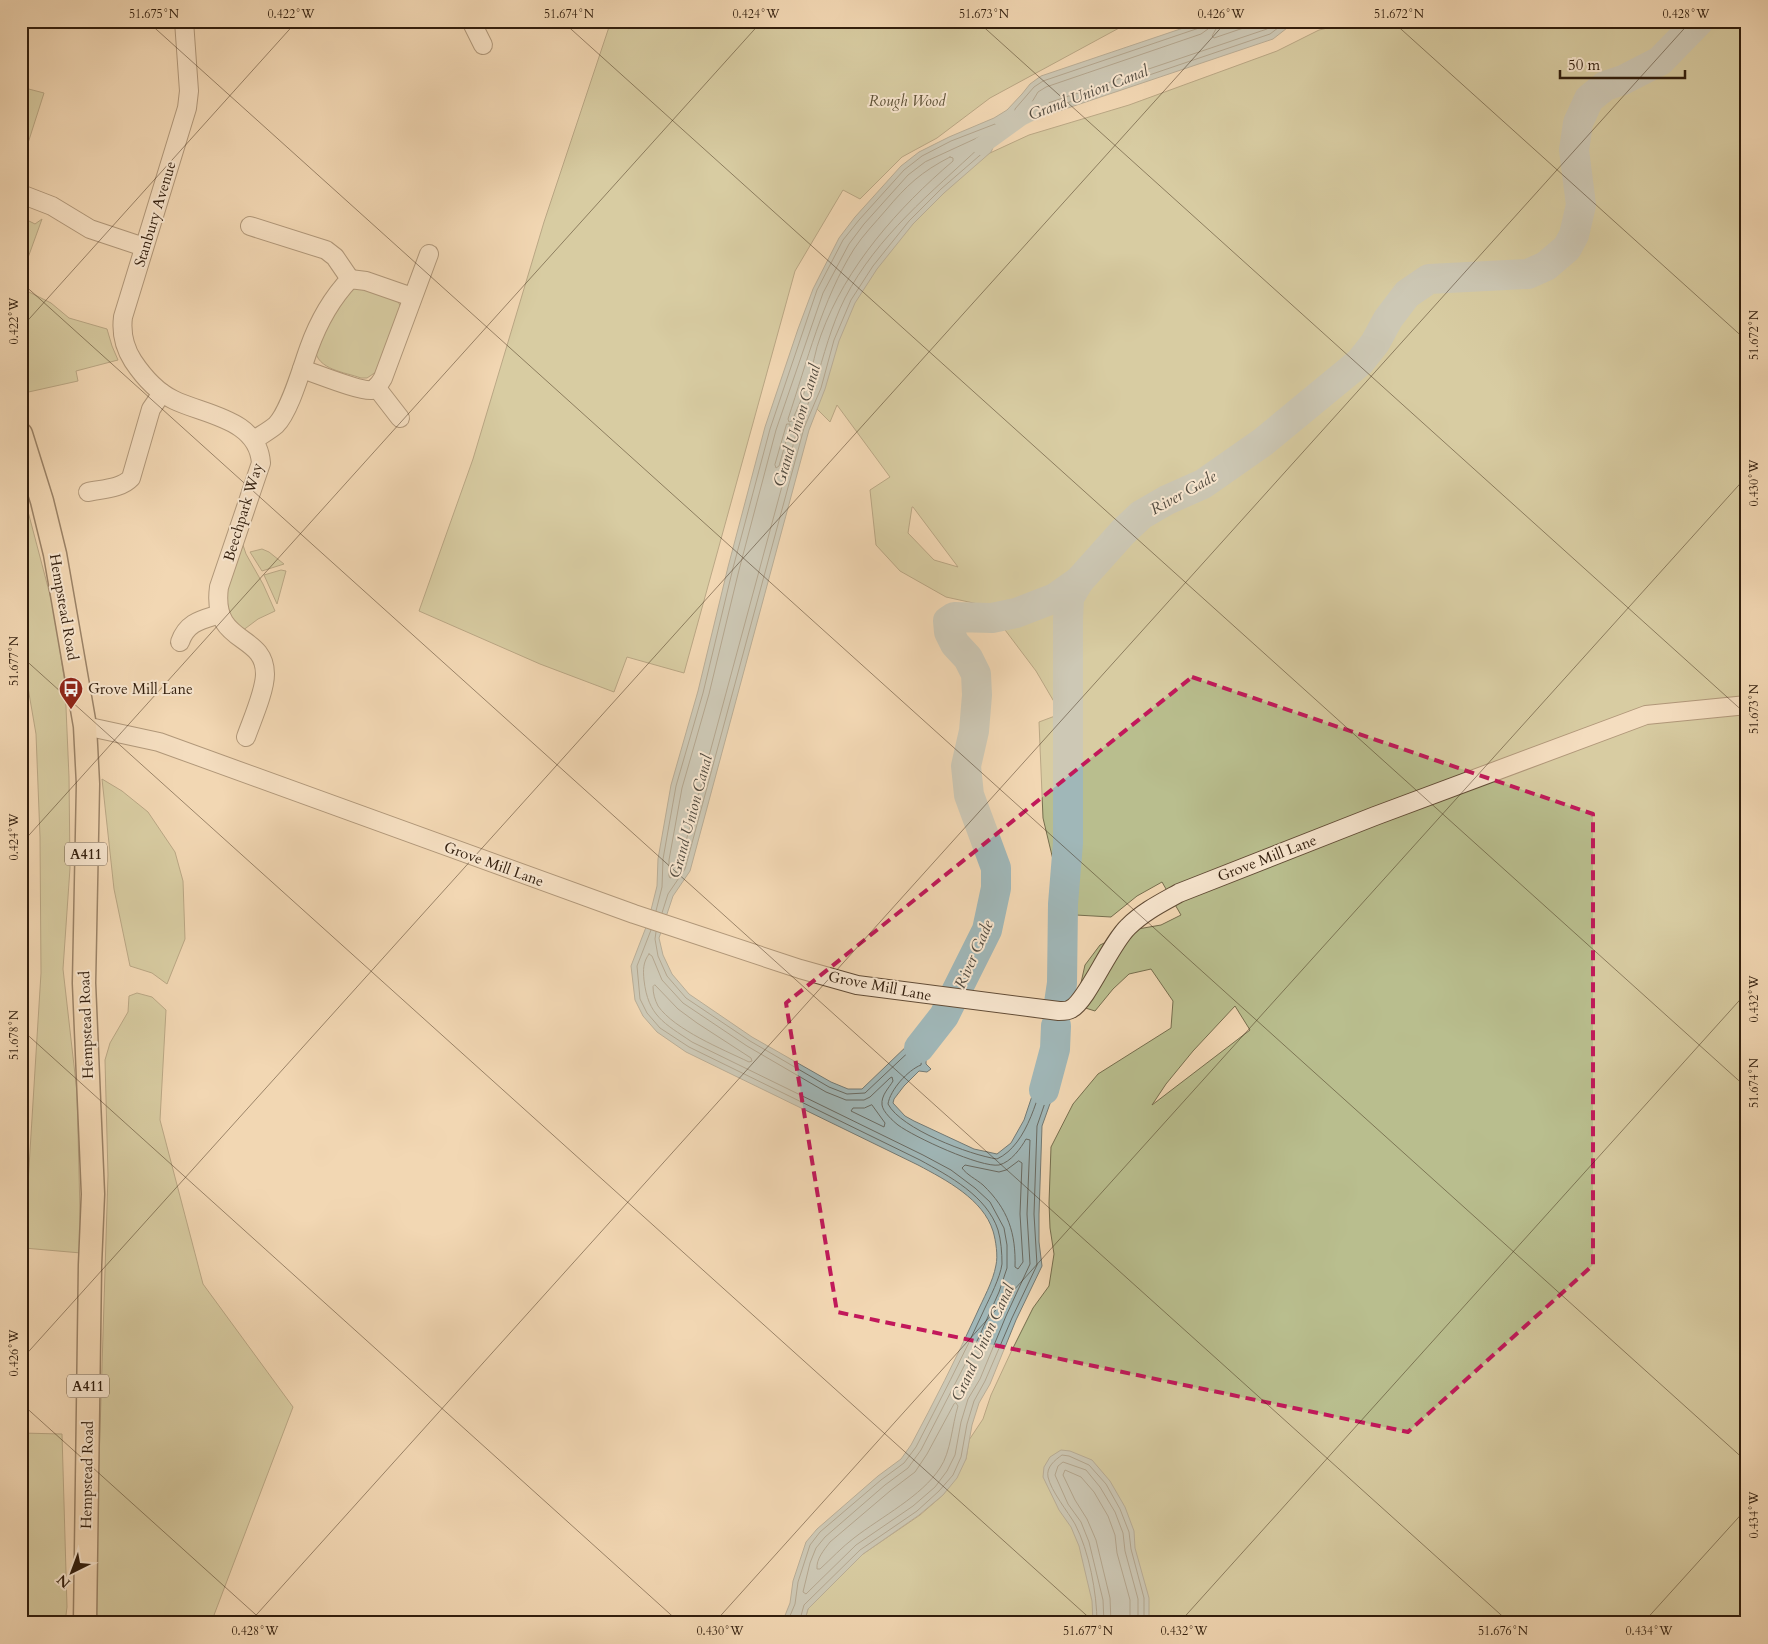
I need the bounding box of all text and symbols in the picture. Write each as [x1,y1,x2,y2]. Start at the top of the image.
text: 51.675°N [129,6,180,22]
text: 0.422°W [267,6,315,22]
text: 51.674°N [544,6,595,22]
text: 0.424°W [732,6,780,22]
text: 51.673°N [959,6,1010,22]
text: 0.426°W [1197,6,1245,22]
text: 51.672°N [1374,6,1425,22]
text: 0.428°W [1662,6,1710,22]
scale bar [1560,48,1686,80]
text: 50 m [1568,55,1600,75]
water label: Grand Union Canal [1025,60,1152,126]
park label: Rough Wood [869,91,946,111]
street label: Stanbury Avenue [129,158,181,269]
text: 0.422°W [6,297,22,345]
text: 51.672°N [1746,309,1762,360]
water label: Grand Union Canal [768,361,826,489]
text: 0.430°W [1746,459,1762,507]
street label: Beechpark Way [219,460,267,564]
water label: River Gade [1146,465,1221,520]
street label: Hempstead Road [45,552,83,662]
text: 51.677°N [6,635,22,686]
bus stop icon: Grove Mill Lane [58,676,84,710]
place label: Grove Mill Lane [88,679,193,699]
text: 51.673°N [1746,683,1762,734]
water label: Grand Union Canal [664,752,718,880]
text: 0.424°W [6,813,22,861]
street label: Grove Mill Lane [1215,830,1320,886]
street label: Grove Mill Lane [441,837,547,891]
road number: A411 [65,842,107,866]
water label: River Gade [949,916,999,992]
street label: Grove Mill Lane [827,966,934,1006]
street label: Hempstead Road [74,971,98,1079]
text: 0.432°W [1746,975,1762,1023]
text: 51.678°N [6,1009,22,1060]
text: 51.674°N [1746,1057,1762,1108]
water label: Grand Union Canal [946,1280,1020,1405]
text: 0.426°W [6,1329,22,1377]
road number: A411 [67,1374,109,1398]
street label: Hempstead Road [76,1421,98,1529]
text: 0.434°W [1746,1491,1762,1539]
north arrow [48,1546,98,1596]
text: N [53,1570,75,1592]
text: 0.428°W [231,1623,279,1639]
text: 0.430°W [696,1623,744,1639]
text: 51.677°N [1063,1623,1114,1639]
text: 0.432°W [1160,1623,1208,1639]
text: 51.676°N [1478,1623,1529,1639]
text: 0.434°W [1625,1623,1673,1639]

